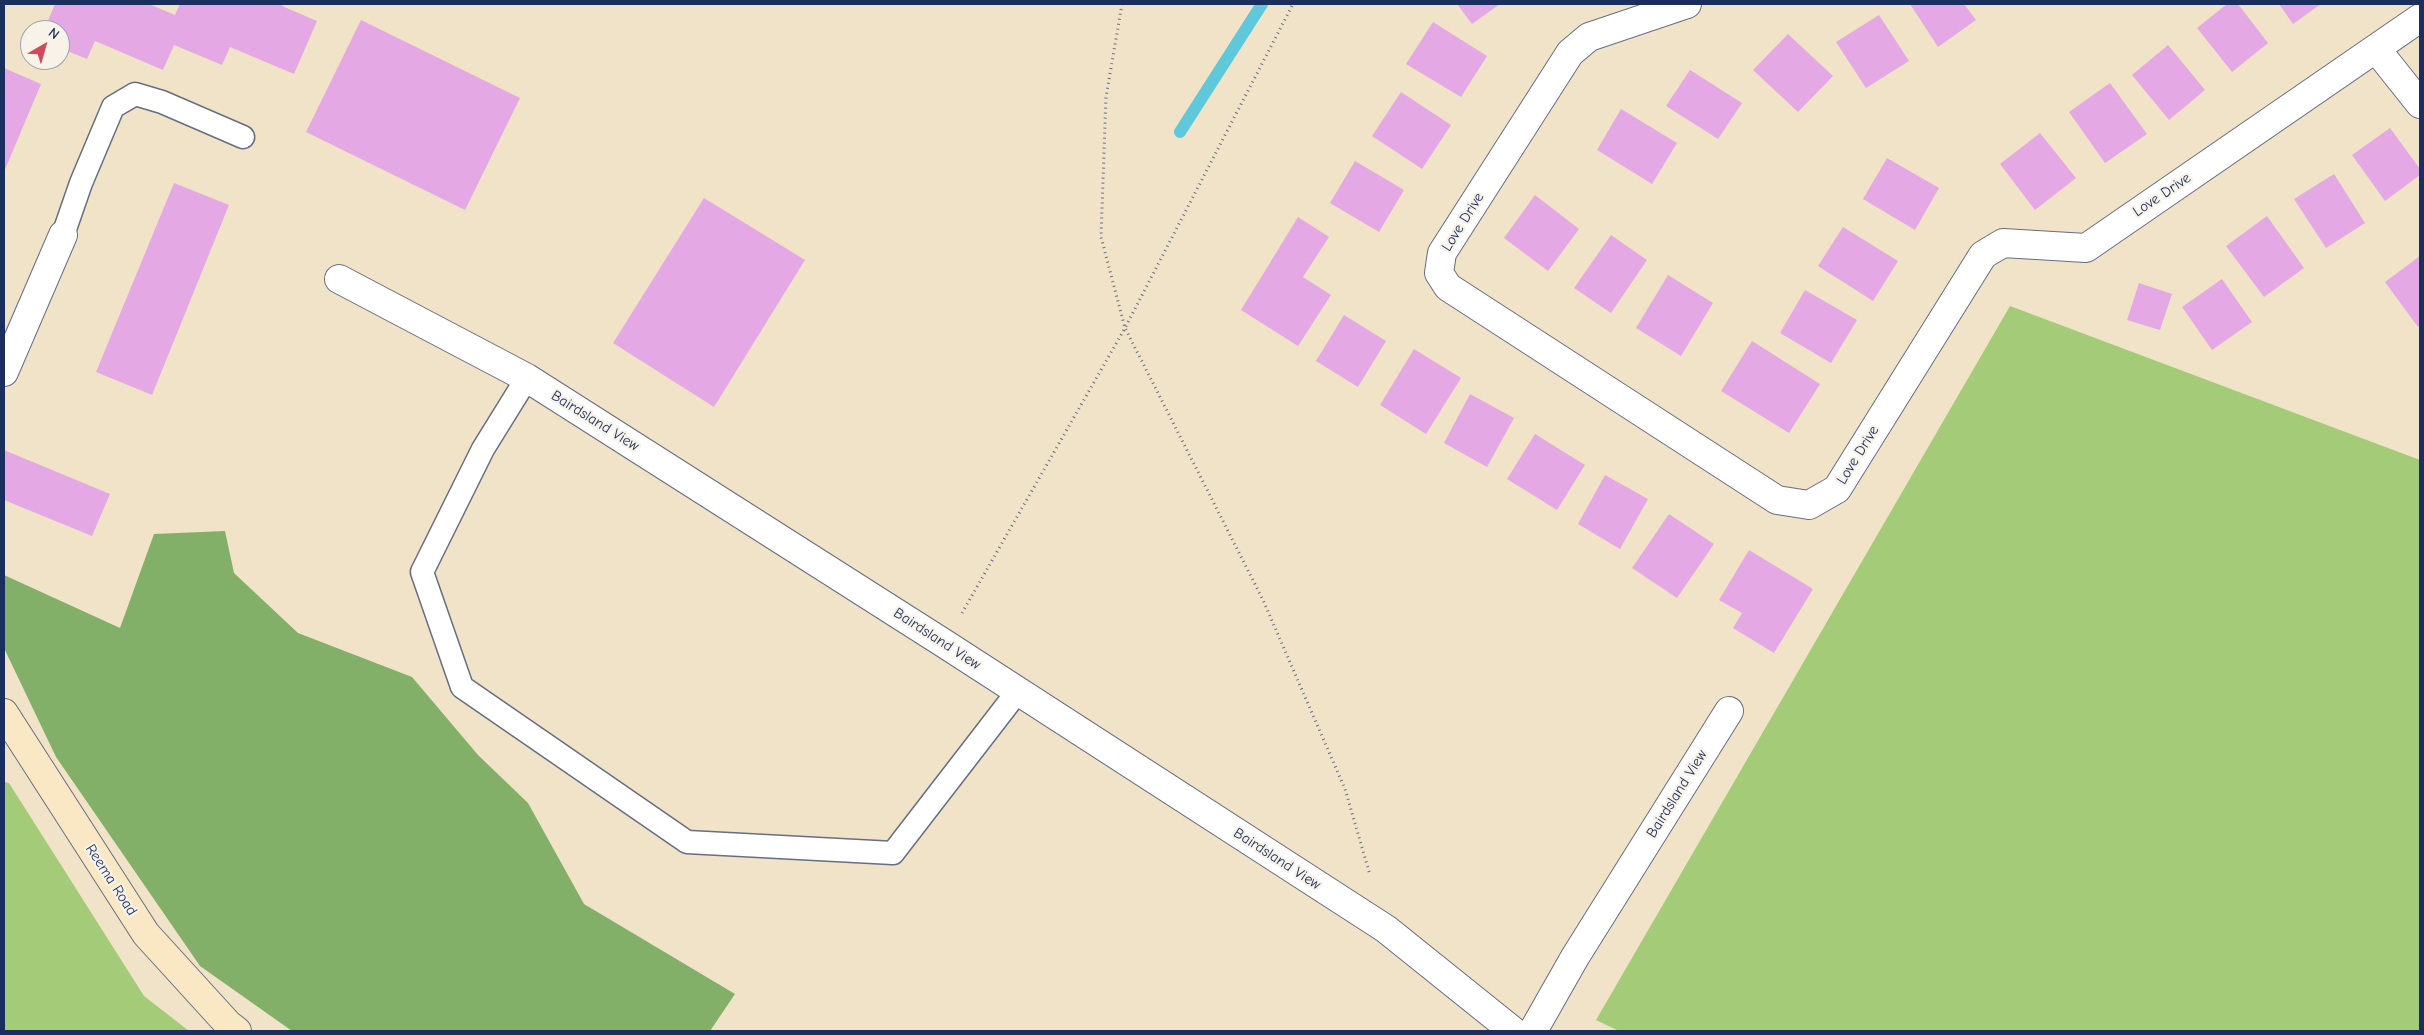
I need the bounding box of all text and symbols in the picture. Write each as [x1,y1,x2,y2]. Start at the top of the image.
north arrow [20,20,70,70]
text: N [45,24,63,43]
street label: Love Drive [2130,169,2194,221]
street label: Love Drive [1438,189,1488,255]
street label: Bairdsland View [548,387,642,455]
street label: Love Drive [1833,422,1883,488]
street label: Bairdsland View [890,604,984,674]
street label: Bairdsland View [1643,747,1711,841]
street label: Bairdsland View [1230,824,1324,894]
street label: Reema Road [81,841,141,919]

